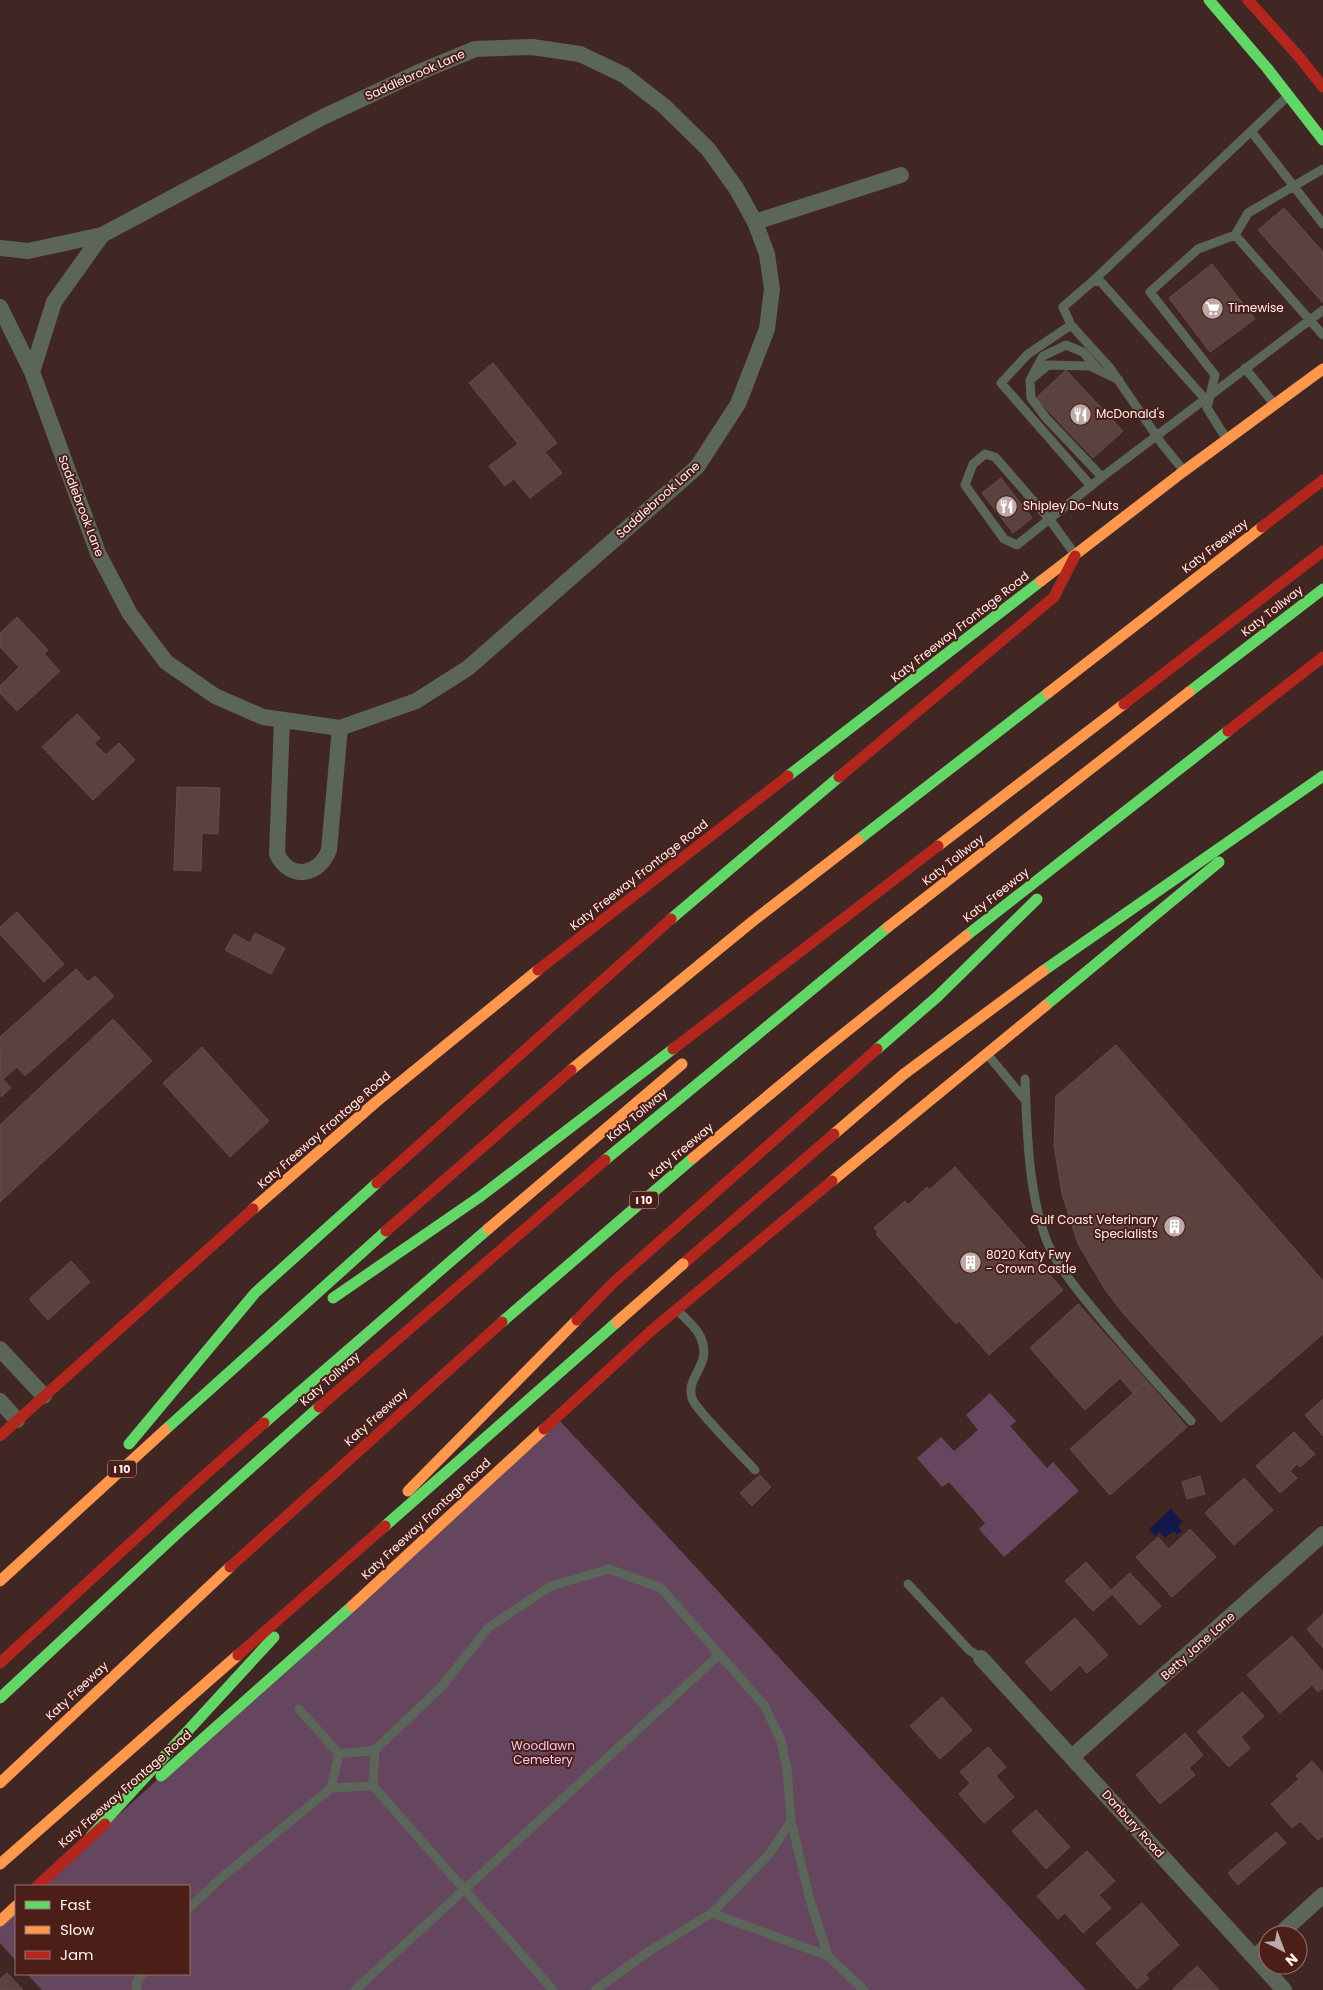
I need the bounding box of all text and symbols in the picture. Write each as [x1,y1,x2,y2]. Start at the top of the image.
street label: Saddlebrook Lane [362,45,467,104]
supermarket icon: Timewise [1200,296,1224,320]
place label: Timewise [1228,299,1284,316]
restaurant icon: McDonald's [1068,402,1092,426]
place label: McDonald's [1096,405,1165,422]
street label: Saddlebrook Lane [54,453,109,559]
street label: Saddlebrook Lane [612,457,703,542]
restaurant icon: Shipley Do-Nuts [995,494,1019,518]
place label: Shipley Do-Nuts [1023,497,1119,514]
street label: Katy Freeway [1178,514,1252,577]
street label: Katy Freeway Frontage Road [887,567,1032,686]
street label: Katy Tollway [1237,581,1306,640]
street label: Katy Freeway Frontage Road [566,815,711,934]
street label: Katy Tollway [918,830,987,889]
street label: Katy Freeway [959,863,1033,926]
street label: Katy Freeway Frontage Road [253,1067,394,1192]
street label: Katy Tollway [603,1084,671,1145]
street label: Katy Freeway [645,1118,717,1183]
road number: I 10 [630,1192,658,1208]
place label: Gulf Coast Veterinary Specialists [1030,1211,1158,1242]
building icon: Gulf Coast Veterinary Specialists [1162,1215,1186,1239]
place label: 8020 Katy Fwy - Crown Castle [986,1246,1076,1277]
building icon: 8020 Katy Fwy - Crown Castle [958,1250,982,1274]
street label: Katy Tollway [296,1348,364,1409]
street label: Katy Freeway [340,1383,411,1450]
street label: Katy Freeway Frontage Road [357,1454,494,1583]
road number: I 10 [108,1460,136,1478]
street label: Betty Jane Lane [1157,1608,1239,1684]
street label: Katy Freeway [42,1657,112,1724]
street label: Katy Freeway Frontage Road [54,1726,195,1851]
park label: Woodlawn Cemetery [511,1737,575,1768]
street label: Danbury Road [1098,1786,1168,1861]
legend [15,1885,190,1975]
text: Fast [60,1894,91,1915]
text: Slow [60,1919,95,1940]
north arrow [1258,1925,1308,1975]
text: Jam [60,1944,94,1965]
text: N [1281,1949,1302,1971]

